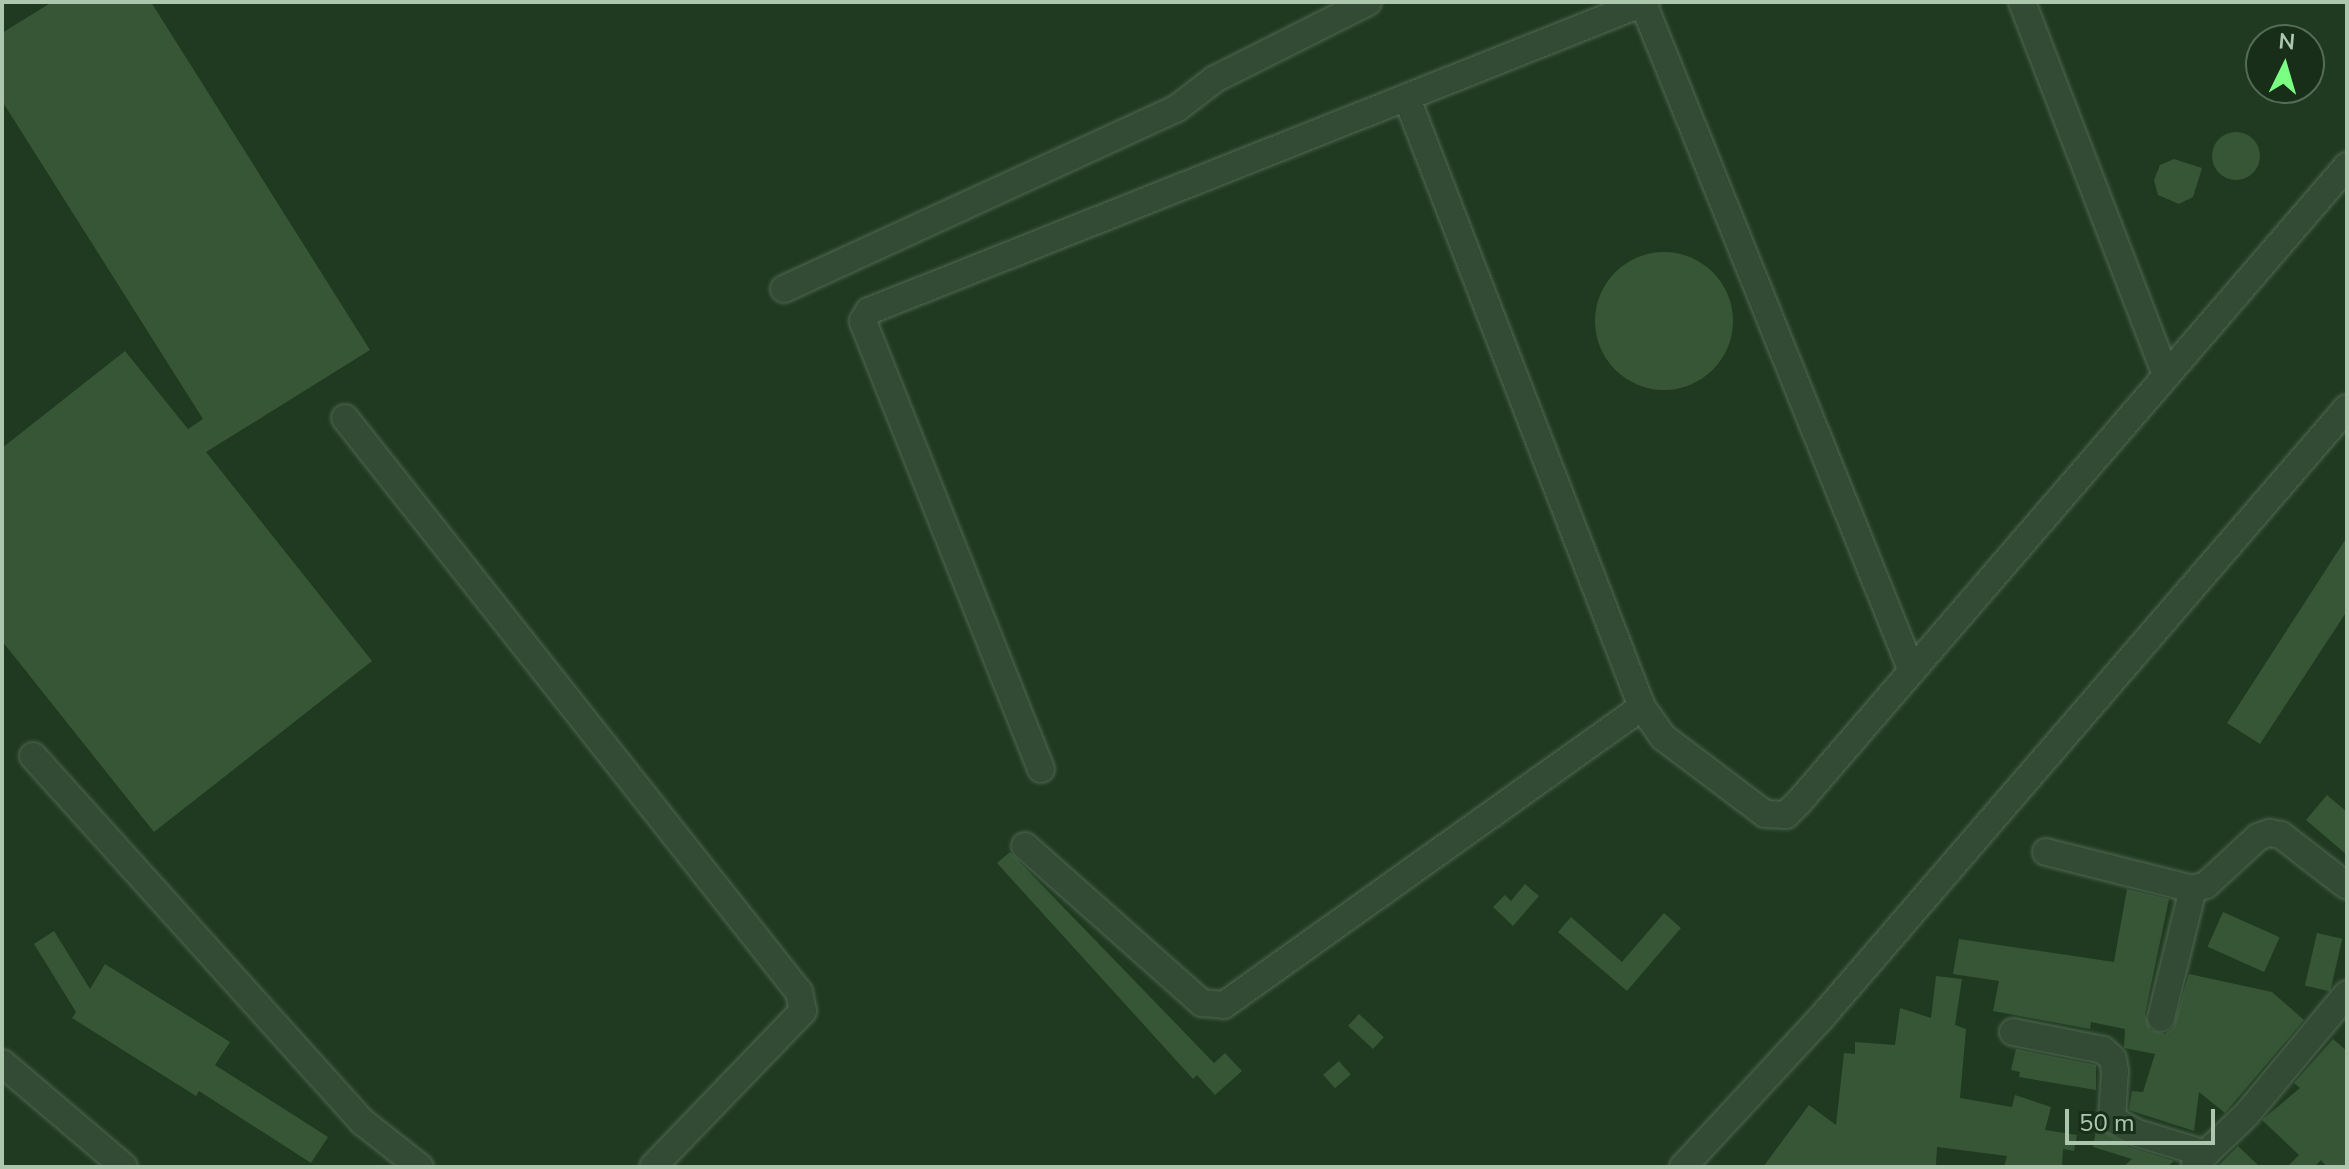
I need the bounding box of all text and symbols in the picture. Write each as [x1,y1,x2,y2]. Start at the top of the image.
north arrow [2245,24,2325,104]
text: N [2277,26,2296,58]
scale bar [2069,1093,2219,1143]
text: 50 m [2079,1107,2135,1139]

